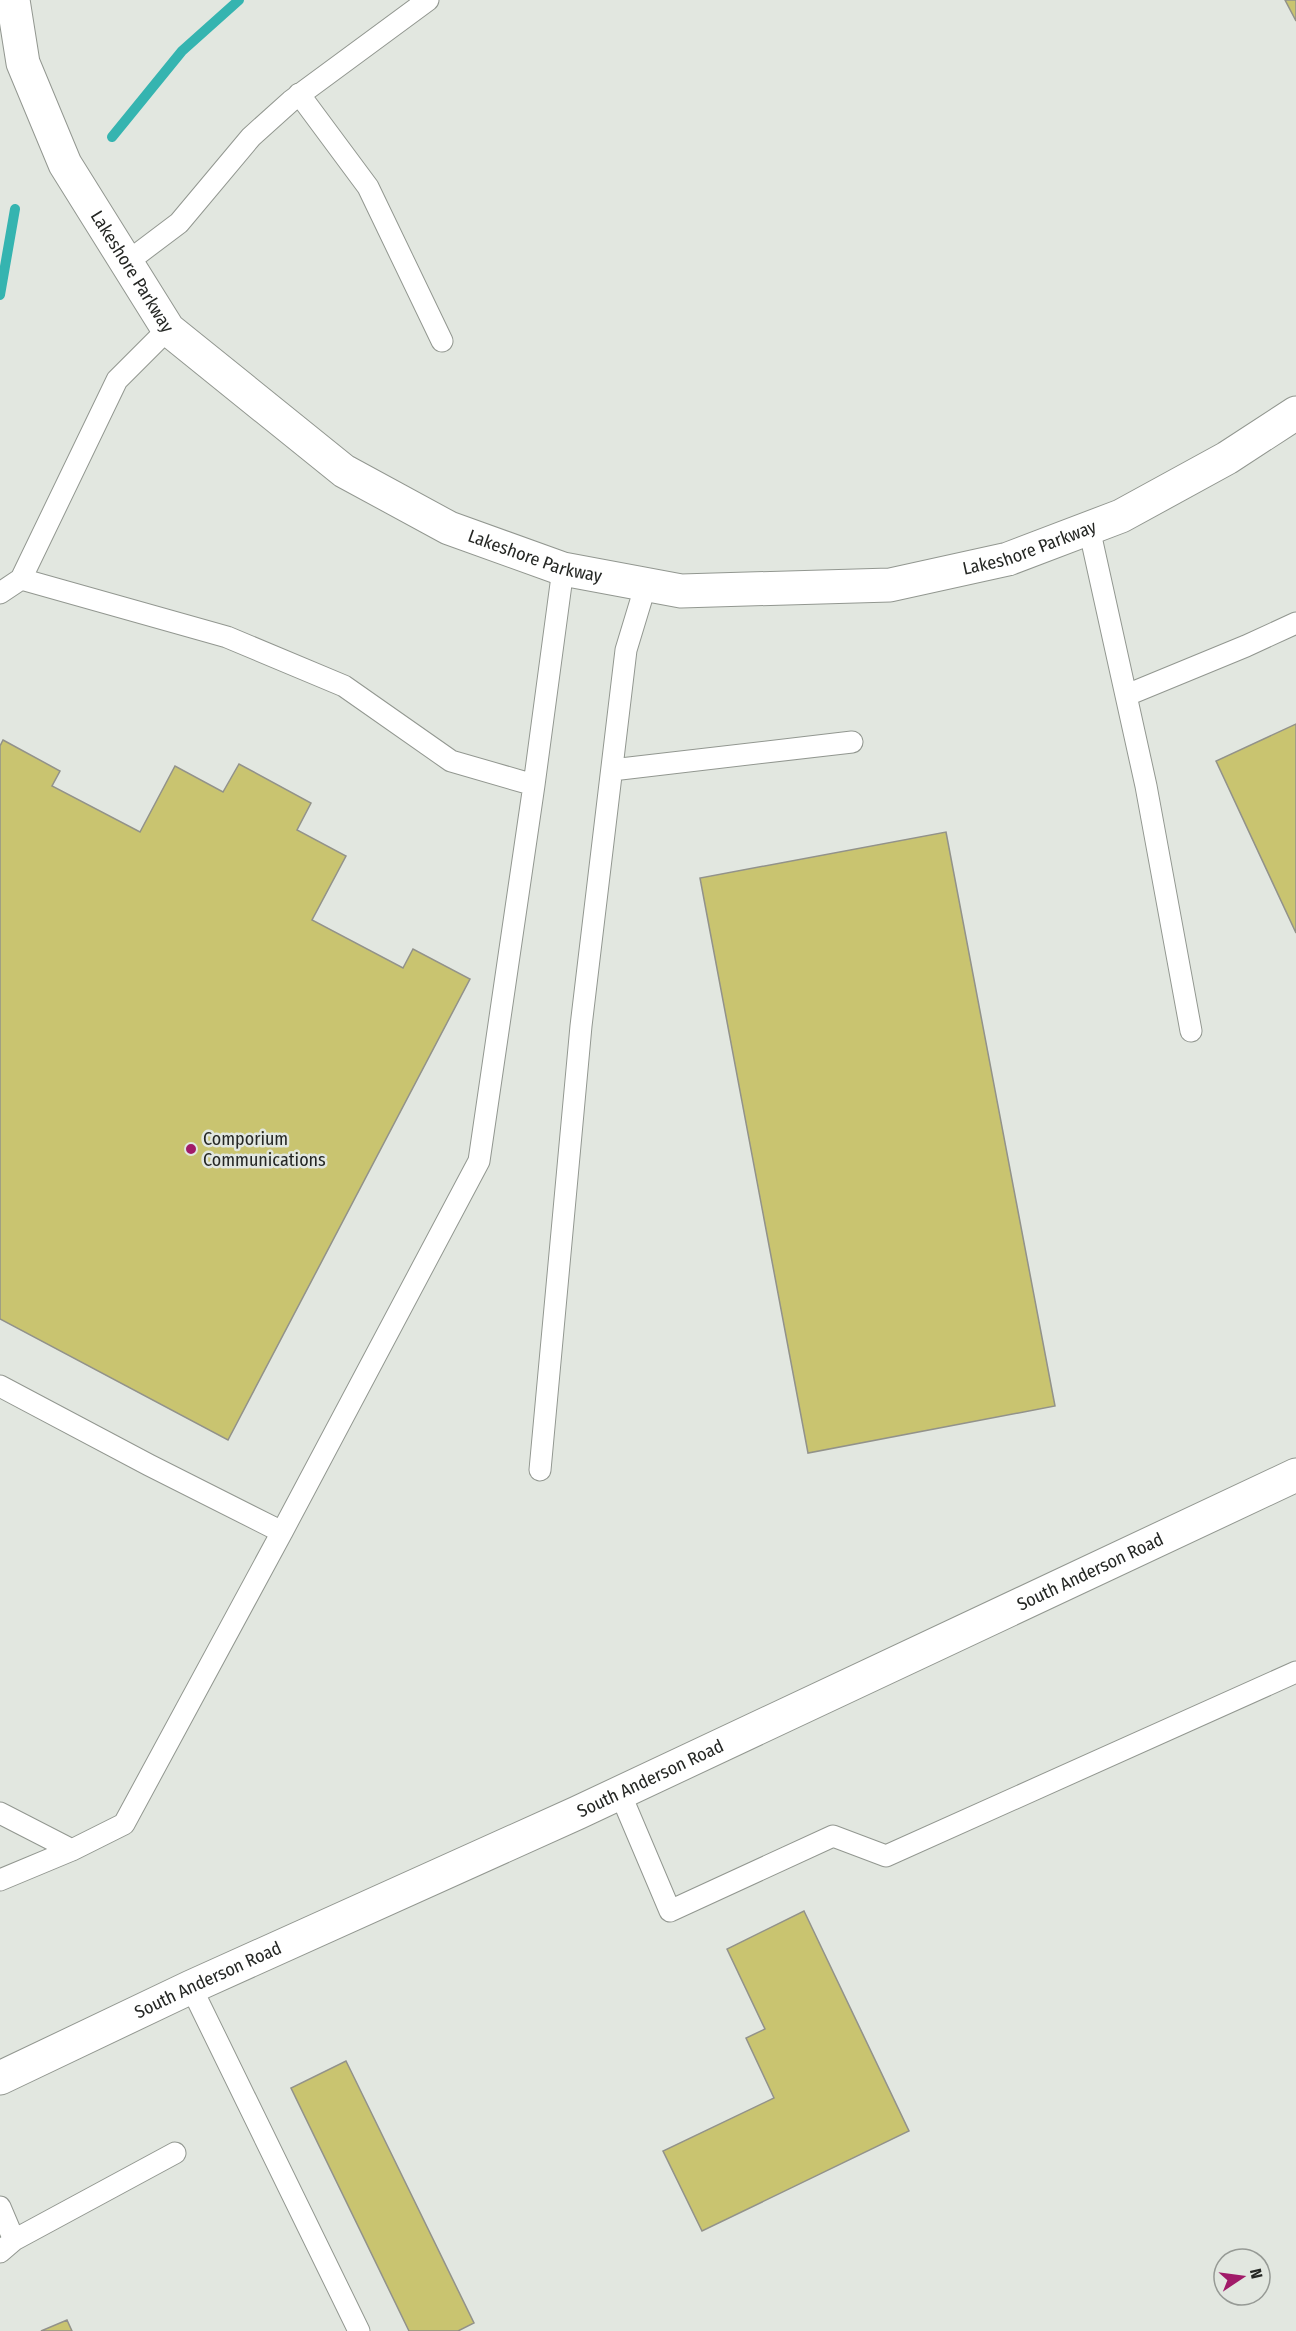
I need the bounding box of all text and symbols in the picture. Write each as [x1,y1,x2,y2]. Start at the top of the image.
street label: Lakeshore Parkway [86,207,178,337]
street label: Lakeshore Parkway [961,516,1099,580]
street label: Lakeshore Parkway [465,525,604,587]
place label: Comporium Communications [203,1128,326,1171]
marker: Comporium Communications [184,1142,198,1156]
street label: South Anderson Road [1013,1528,1167,1616]
street label: South Anderson Road [574,1735,727,1822]
street label: South Anderson Road [131,1937,285,2023]
north arrow [1212,2247,1272,2307]
text: N [1246,2267,1266,2281]

